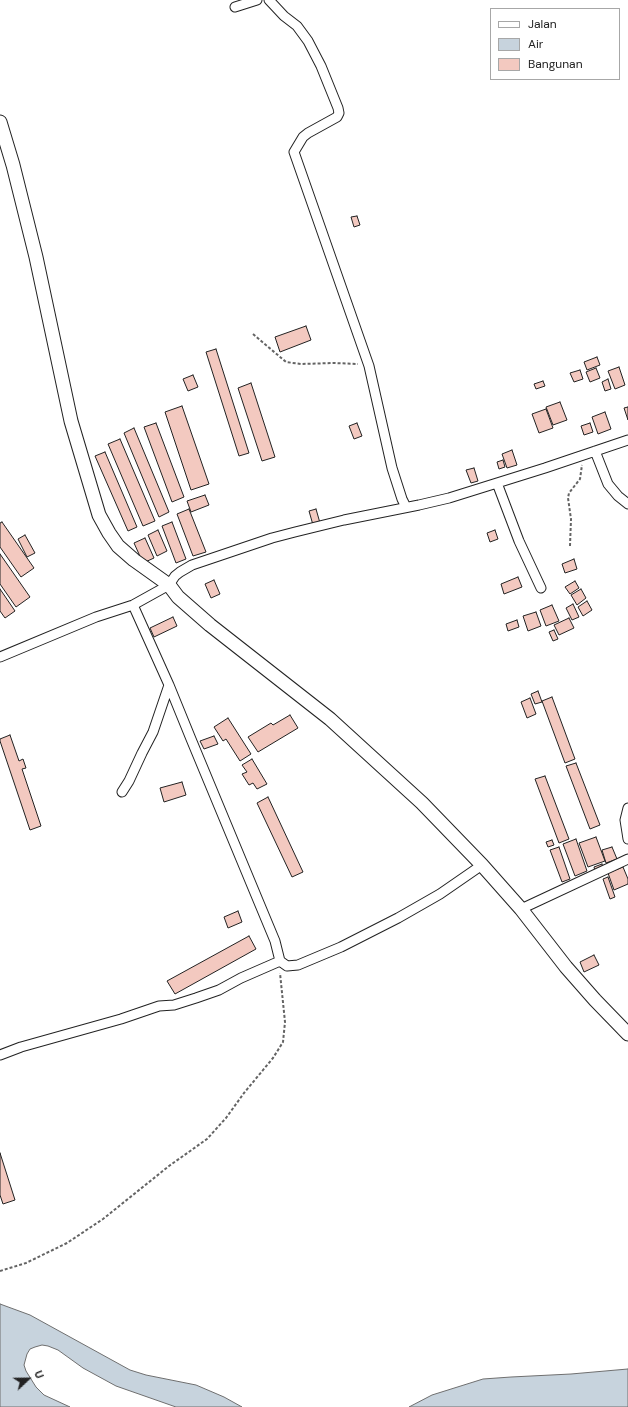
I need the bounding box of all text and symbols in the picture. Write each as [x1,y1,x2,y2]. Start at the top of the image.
legend [490,8,620,80]
text: Jalan [528,16,557,32]
text: Air [528,36,543,52]
text: Bangunan [528,56,583,72]
north arrow [8,1359,48,1399]
text: U [31,1368,47,1381]

